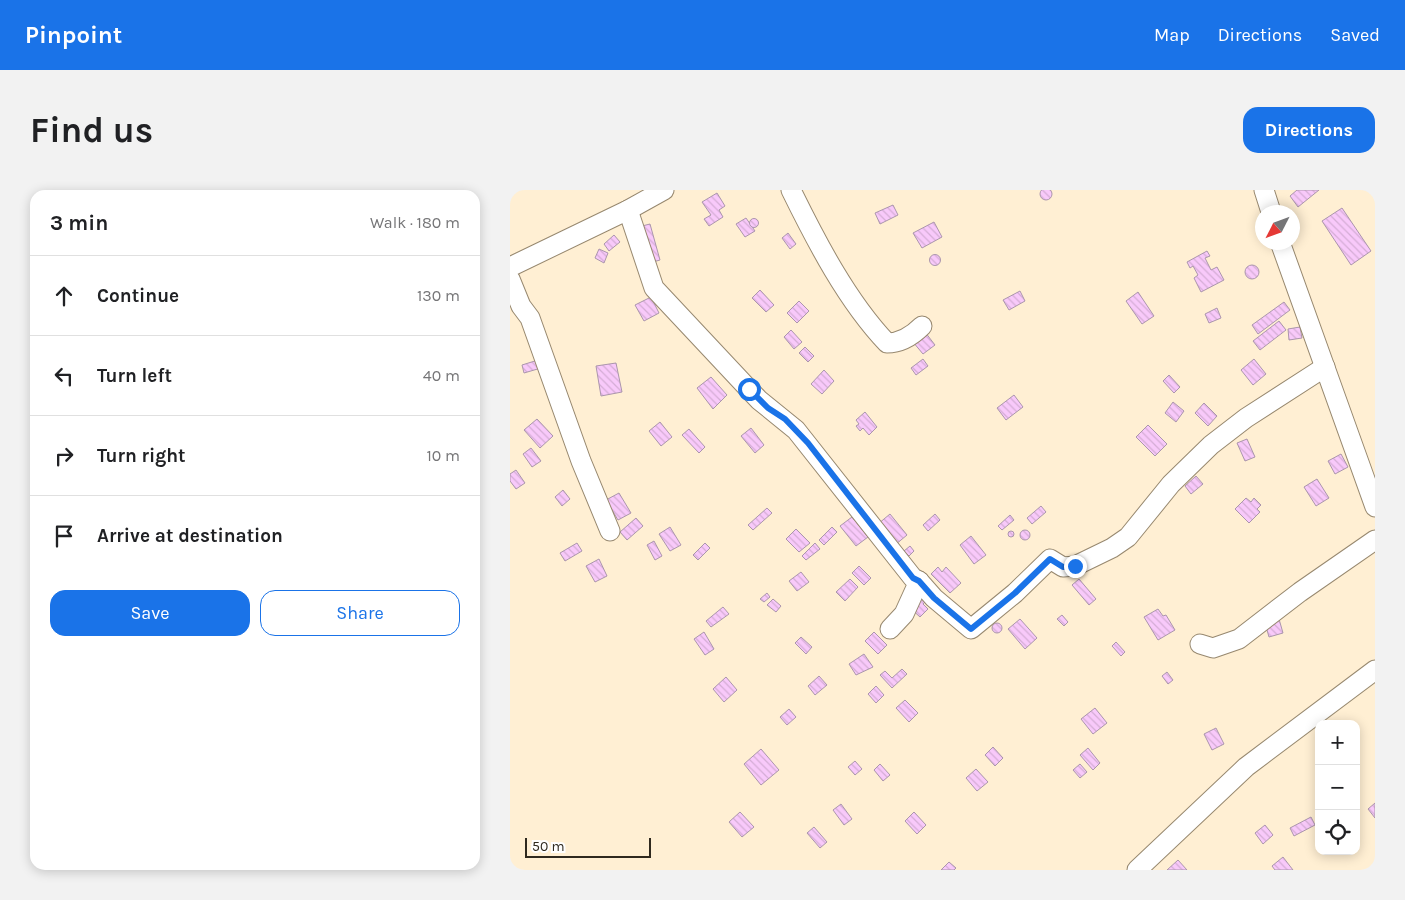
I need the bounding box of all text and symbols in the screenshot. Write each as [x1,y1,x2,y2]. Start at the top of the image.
text: Pinpoint [25,21,122,49]
text: Map [1154,24,1190,46]
text: Directions [1218,24,1302,46]
text: Saved [1330,24,1380,46]
button: Directions [1243,107,1375,153]
text: Find us [30,110,153,151]
north arrow [1255,205,1300,250]
text: 3 min [50,211,108,235]
text: Walk · 180 m [370,213,460,232]
icon: ahead [50,282,78,310]
text: Continue [97,285,179,307]
text: 130 m [417,286,460,305]
icon: left [50,362,78,390]
text: Turn left [97,365,172,387]
text: 40 m [423,366,460,385]
route start [738,378,761,401]
icon: right [50,442,78,470]
text: Turn right [97,445,186,467]
text: 10 m [426,446,460,465]
icon: arrive [50,522,78,550]
text: Arrive at destination [97,525,283,547]
route end [1064,555,1087,578]
button: Save [50,590,250,636]
button: Share [260,590,460,636]
map controls [1315,720,1360,855]
button: + [1315,720,1360,765]
button: − [1315,765,1360,810]
button: locate [1315,810,1360,855]
scale bar [525,835,651,858]
text: 50 m [532,838,565,855]

